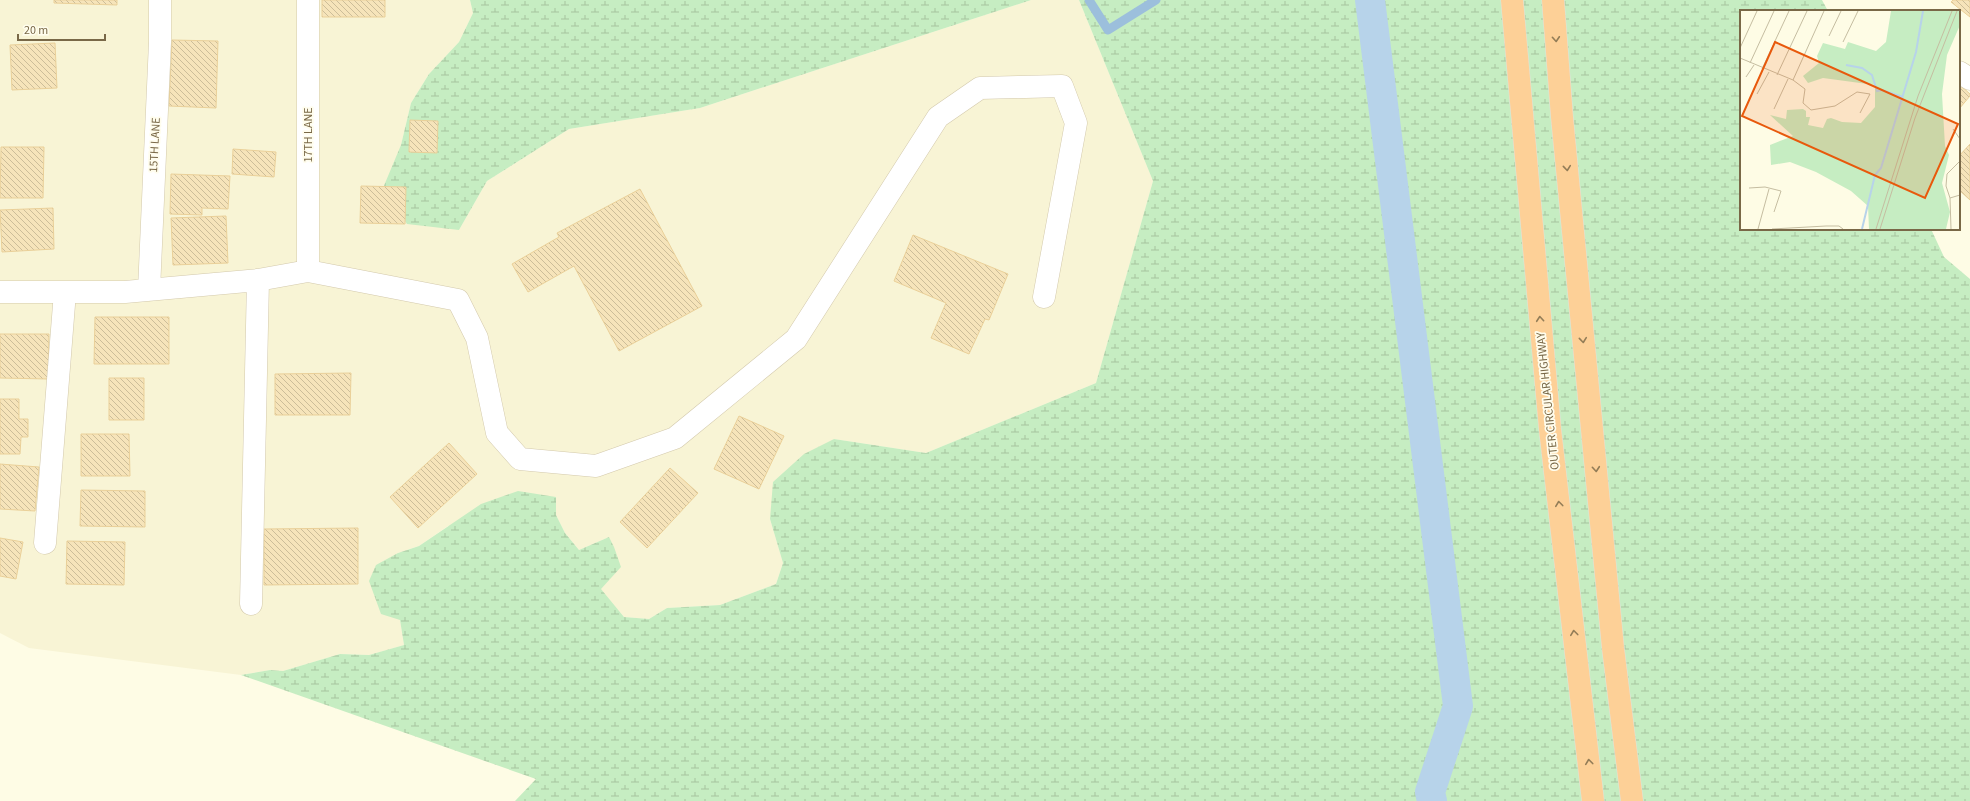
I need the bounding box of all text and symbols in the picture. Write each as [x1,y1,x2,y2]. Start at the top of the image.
inset map [1740,10,1960,230]
scale bar [18,16,105,42]
text: 20 m [24,22,48,39]
one-way arrow [1551,36,1560,42]
street label: 17TH LANE [300,107,317,163]
street label: 15TH LANE [145,117,165,173]
one-way arrow [1562,165,1571,171]
one-way arrow [1536,316,1545,322]
street label: OUTER CIRCULAR HIGHWAY [1532,331,1564,471]
one-way arrow [1579,337,1588,343]
one-way arrow [1591,466,1600,472]
one-way arrow [1554,501,1563,507]
one-way arrow [1569,630,1578,636]
one-way arrow [1584,759,1593,765]

